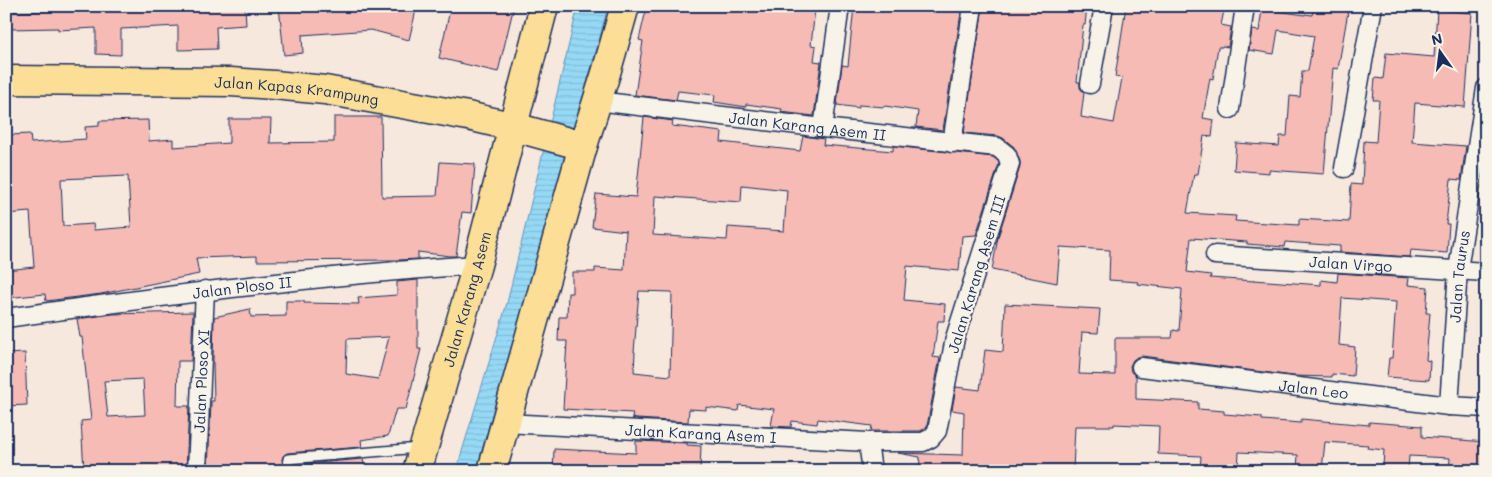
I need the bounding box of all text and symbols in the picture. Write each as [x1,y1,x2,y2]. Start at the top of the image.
north arrow [1414,28,1464,78]
text: N [1429,28,1444,49]
street label: Jalan Kapas Krampung [214,72,381,110]
street label: Jalan Karang Asem II [728,107,888,145]
street label: Jalan Karang Asem III [942,192,1010,356]
street label: Jalan Karang Asem [438,229,495,369]
street label: Jalan Taurus [1445,229,1474,323]
street label: Jalan Virgo [1309,251,1393,276]
street label: Jalan Ploso II [191,271,293,303]
street label: Jalan Ploso XI [189,329,213,433]
street label: Jalan Leo [1278,375,1350,403]
street label: Jalan Karang Asem I [625,419,777,447]

